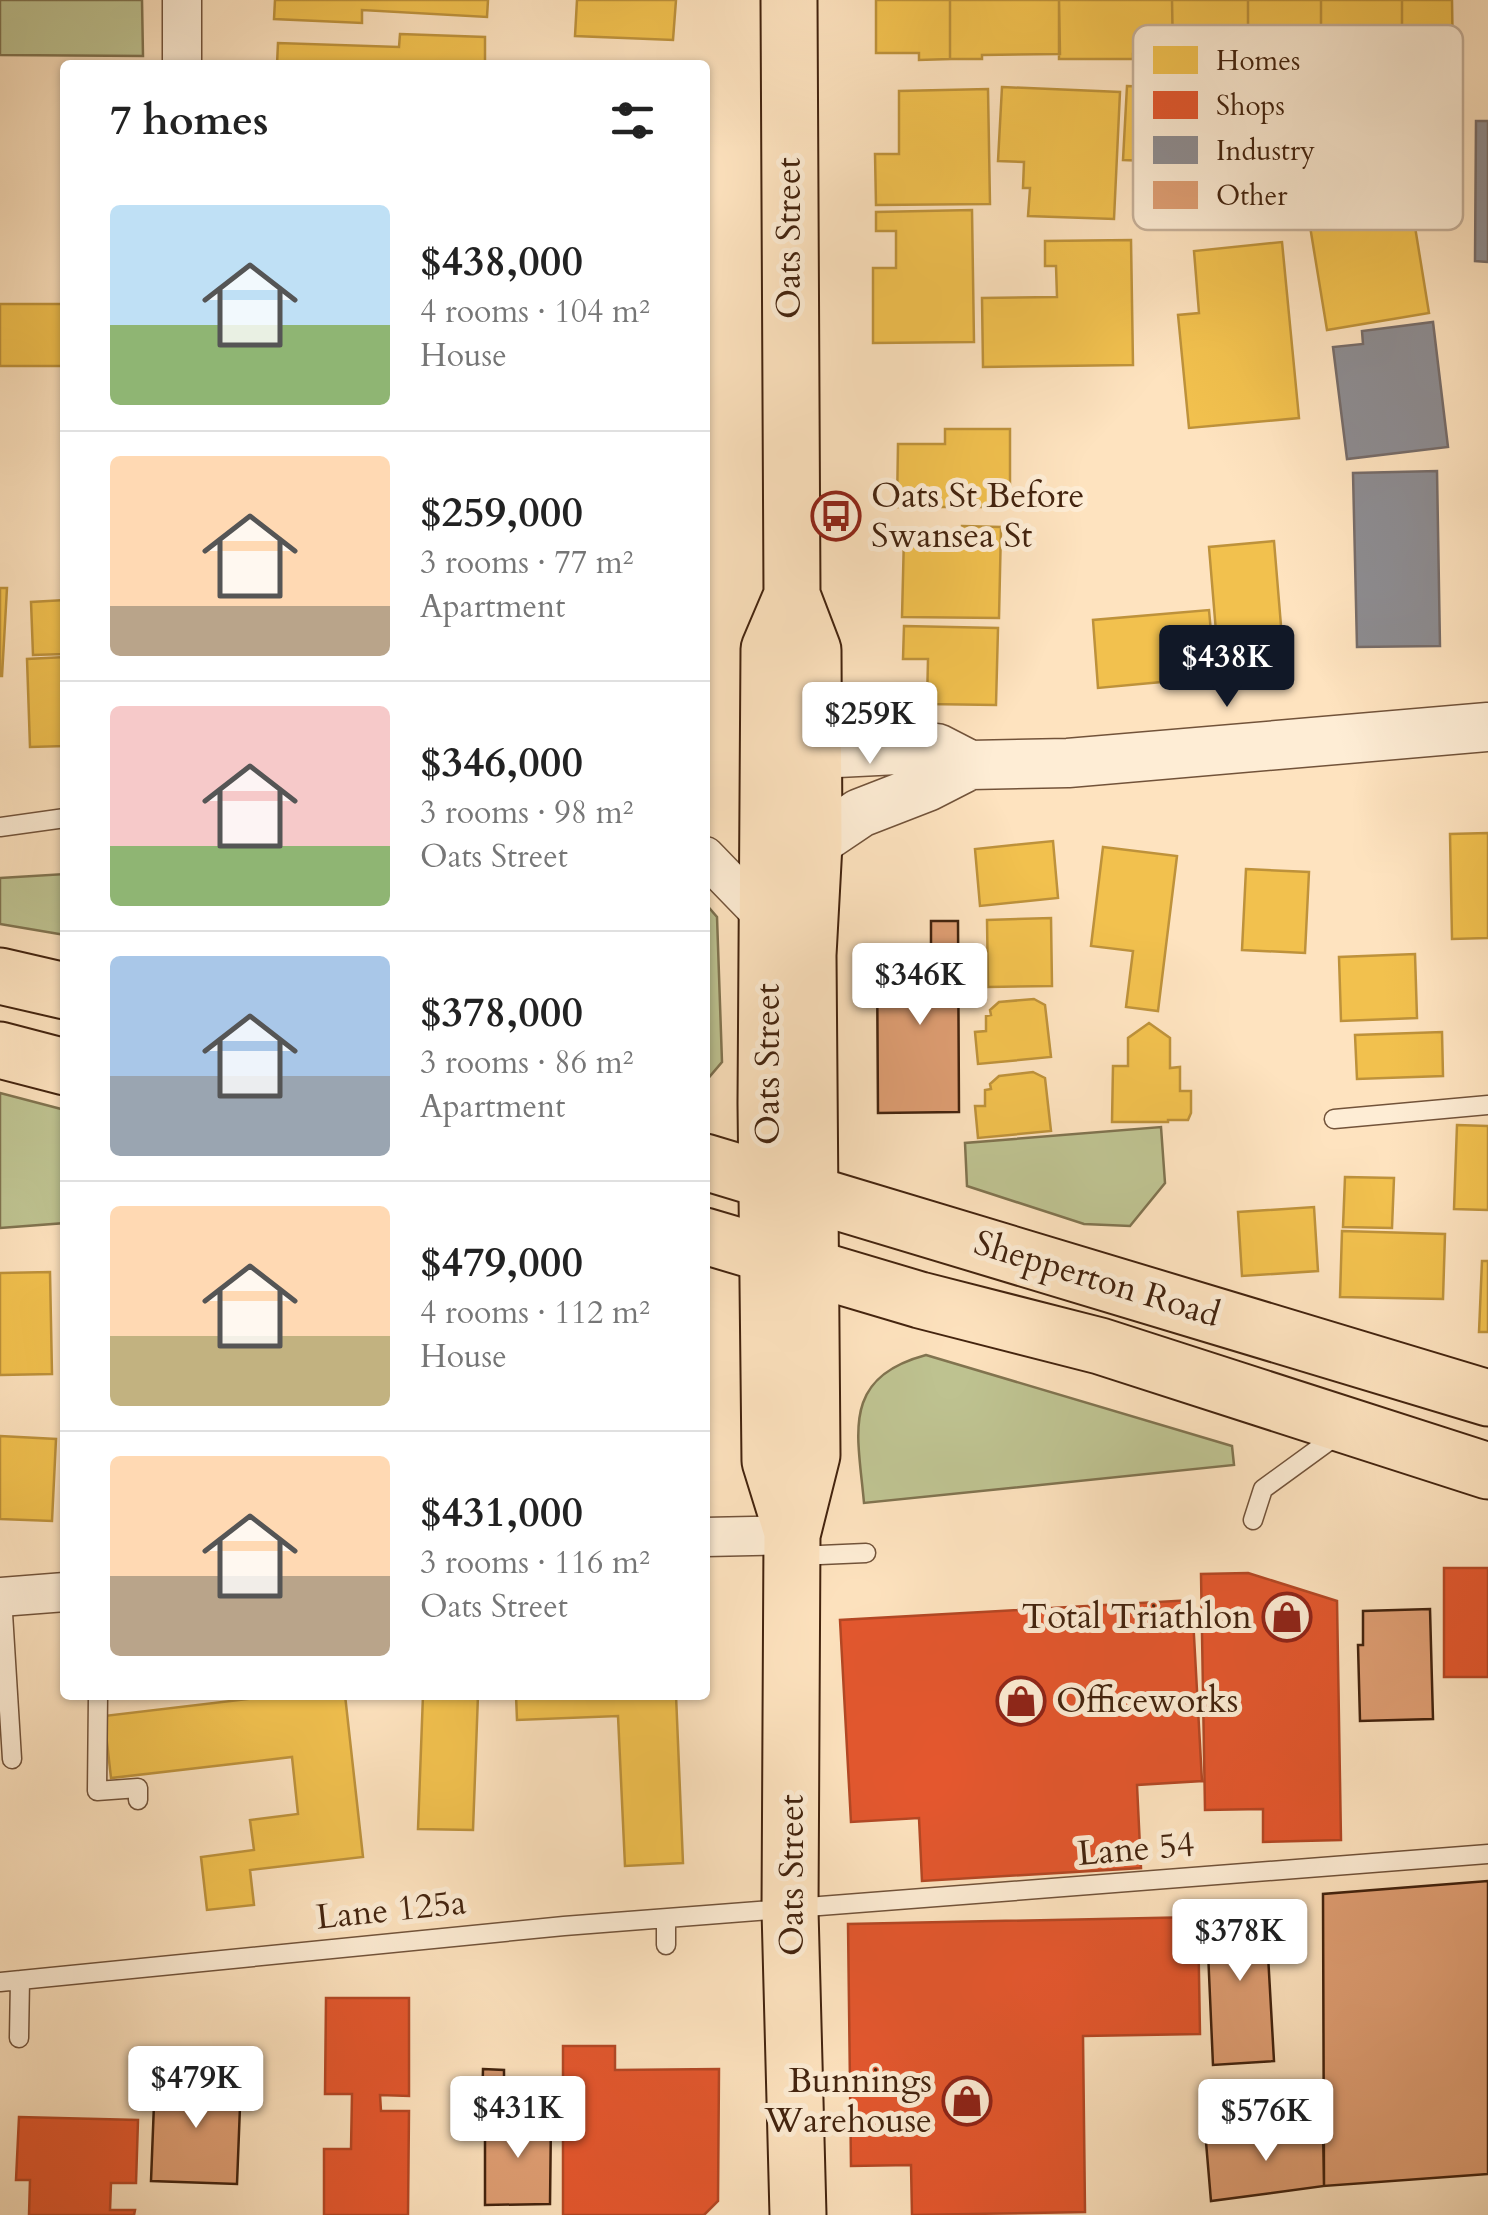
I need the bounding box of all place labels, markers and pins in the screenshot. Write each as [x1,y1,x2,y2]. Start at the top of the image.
place label: Oats St Before Swansea St [871,472,1084,560]
bus stop icon: Oats St Before Swansea St [810,490,862,542]
pin: $438K [1157,625,1297,710]
pin: $259K [800,682,940,767]
pin: $346K [850,943,990,1028]
shop icon: Total Triathlon [1261,1591,1313,1643]
place label: Total Triathlon [1022,1593,1252,1641]
shop icon: Officeworks [995,1675,1047,1727]
place label: Officeworks [1056,1677,1239,1725]
pin: $378K [1170,1899,1310,1984]
pin: $479K [126,2046,266,2131]
place label: Bunnings Warehouse [764,2057,932,2145]
shop icon: Bunnings Warehouse [941,2075,993,2127]
pin: $431K [448,2076,588,2161]
pin: $576K [1196,2079,1336,2164]

